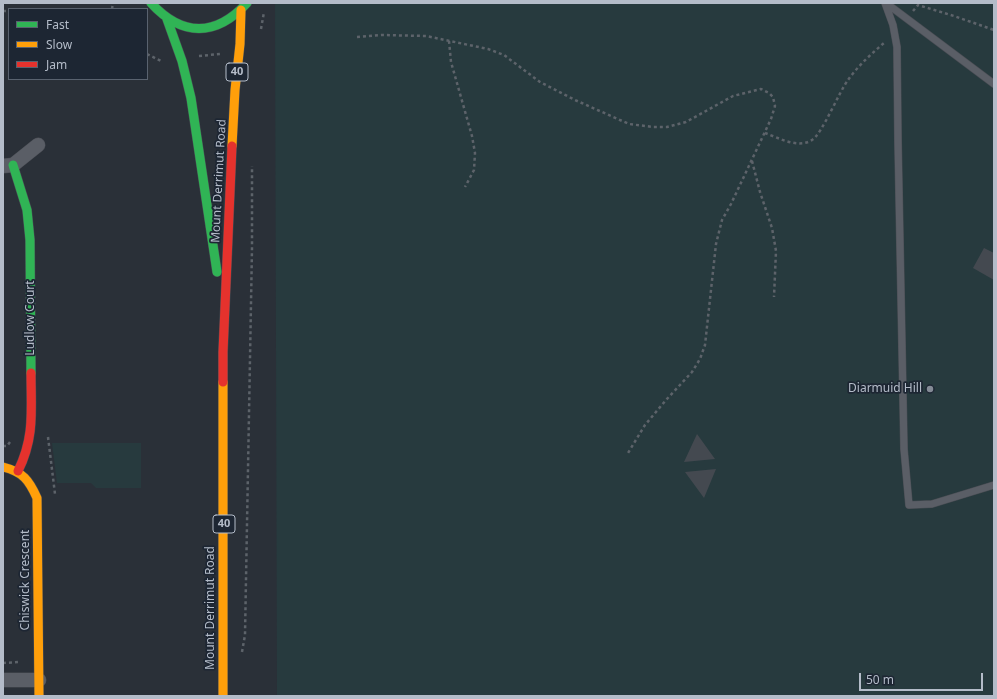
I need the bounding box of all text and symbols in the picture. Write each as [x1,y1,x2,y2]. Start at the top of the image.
legend [8,8,148,80]
text: Fast [46,16,69,33]
text: Slow [46,36,72,53]
text: Jam [46,56,67,73]
road number: 40 [226,63,248,81]
street label: Mount Derrimut Road [209,119,229,243]
street label: Ludlow Court [24,280,38,356]
place label: Diarmuid Hill [848,382,922,396]
marker: Diarmuid Hill [925,384,935,394]
road number: 40 [213,515,235,533]
street label: Chiswick Crescent [19,530,33,630]
street label: Mount Derrimut Road [204,546,218,670]
scale bar [861,665,985,691]
text: 50 m [866,671,894,688]

